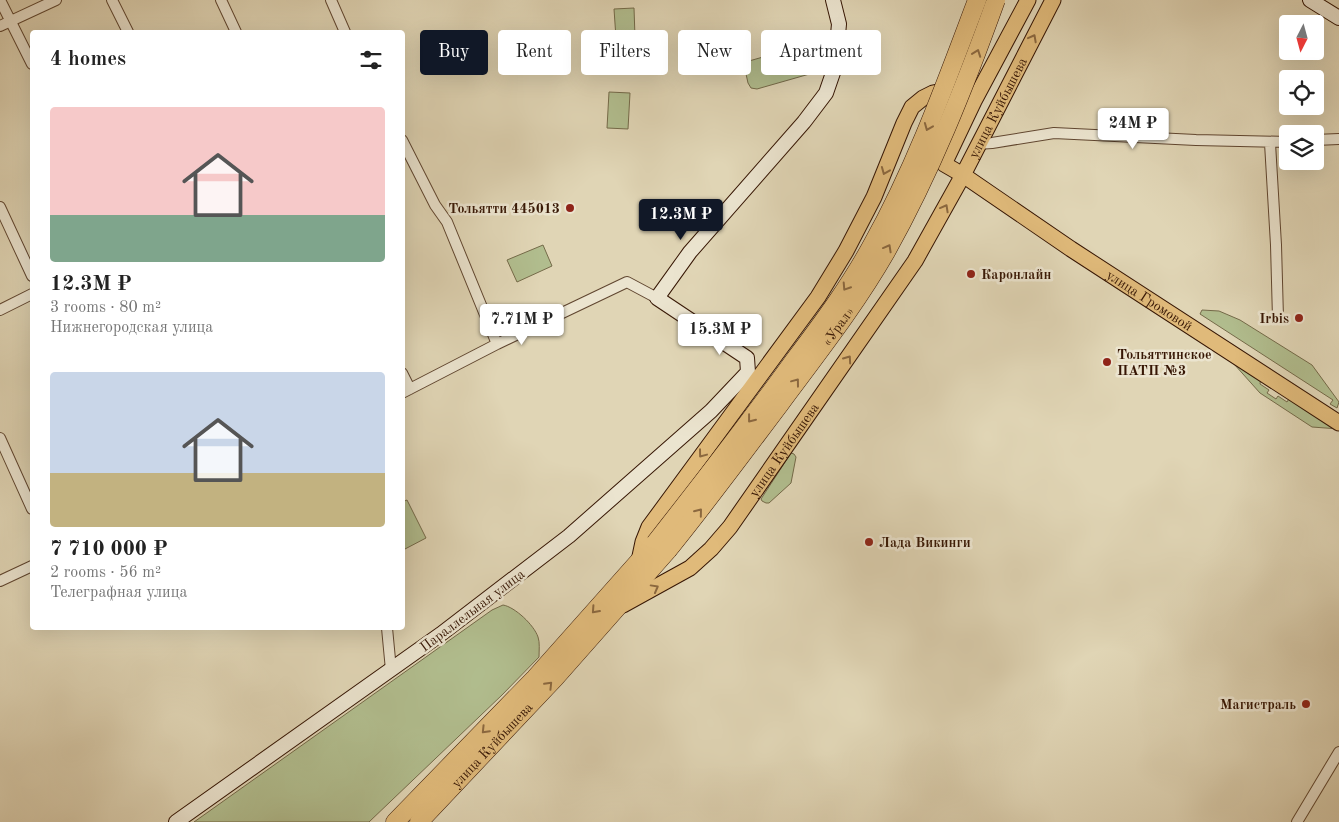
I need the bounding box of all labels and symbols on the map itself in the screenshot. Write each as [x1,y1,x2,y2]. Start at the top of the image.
north arrow [1279,15,1324,60]
one-way arrow [1027,34,1037,43]
one-way arrow [971,49,981,58]
street label: улица Куйбышева [967,56,1030,161]
pin: 24M ₽ [1098,108,1168,150]
one-way arrow [924,122,934,131]
one-way arrow [880,166,891,175]
pin: 12.3M ₽ [635,198,727,241]
place label: Тольятти 445013 [448,202,560,216]
marker: Тольятти 445013 [564,202,576,214]
one-way arrow [938,204,948,213]
one-way arrow [881,245,891,254]
marker: Каронлайн [965,268,977,280]
place label: Каронлайн [981,268,1051,282]
street label: улица Громовой [1104,268,1195,334]
one-way arrow [843,281,852,291]
pin: 7.71M ₽ [476,304,568,346]
street label: «Урал» [820,305,857,349]
place label: Irbis [1259,312,1289,326]
marker: Irbis [1293,312,1305,324]
pin: 15.3M ₽ [674,314,766,356]
place label: Тольяттинское ПАТП №3 [1117,348,1212,378]
one-way arrow [842,356,850,365]
marker: Тольяттинское ПАТП №3 [1101,356,1113,368]
one-way arrow [791,379,799,388]
street label: улица Куйбышева [747,401,822,500]
one-way arrow [749,413,757,422]
one-way arrow [699,448,708,458]
one-way arrow [693,509,702,518]
marker: Лада Викинги [863,536,875,548]
place label: Лада Викинги [879,536,971,550]
street label: Параллельная улица [418,567,528,655]
one-way arrow [650,584,659,594]
one-way arrow [592,605,601,614]
one-way arrow [543,682,552,691]
place label: Магистраль [1220,698,1296,712]
marker: Магистраль [1300,698,1312,710]
street label: улица Куйбышева [449,700,536,791]
one-way arrow [482,724,491,733]

